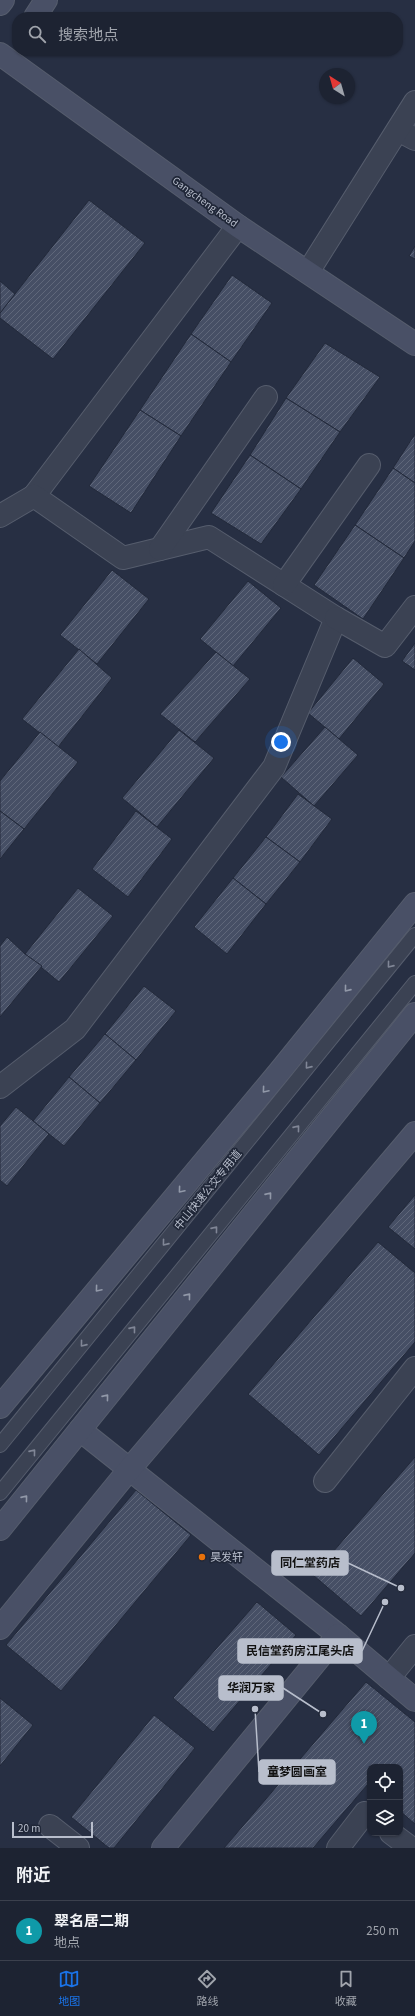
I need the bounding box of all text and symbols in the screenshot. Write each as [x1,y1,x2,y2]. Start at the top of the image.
search box [12,12,403,56]
icon: search [26,23,48,45]
text: 搜索地点 [58,25,118,46]
north arrow [319,68,355,104]
street label: Gangcheng Road [169,173,241,231]
your location [271,732,291,752]
one-way arrow [388,961,395,968]
one-way arrow [344,984,351,991]
one-way arrow [306,1061,313,1069]
one-way arrow [262,1085,269,1092]
one-way arrow [293,1125,300,1132]
street label: 中山快速公交专用道 [171,1147,245,1233]
one-way arrow [179,1185,186,1192]
one-way arrow [265,1192,272,1199]
one-way arrow [211,1226,218,1233]
one-way arrow [162,1238,169,1245]
one-way arrow [96,1285,103,1292]
one-way arrow [183,1294,190,1301]
one-way arrow [129,1327,136,1334]
one-way arrow [80,1339,87,1346]
one-way arrow [102,1395,109,1402]
one-way arrow [29,1449,36,1457]
one-way arrow [20,1496,27,1503]
place label: 昊发轩 [210,1550,243,1565]
callout: 同仁堂药店 [272,1551,348,1575]
marker: 昊发轩 [197,1552,207,1562]
text: 同仁堂药店 [280,1555,340,1572]
callout: 民信堂药房江尾头店 [238,1639,362,1663]
text: 民信堂药房江尾头店 [246,1643,354,1660]
callout: 华润万家 [219,1676,283,1700]
text: 华润万家 [227,1680,275,1697]
pin: 1 [351,1711,377,1744]
callout: 童梦圆画室 [259,1760,335,1784]
text: 童梦圆画室 [267,1764,327,1781]
map controls [367,1764,403,1836]
button: locate [367,1764,403,1800]
button: layers [367,1800,403,1836]
scale bar [12,1820,93,1839]
text: 20 m [18,1821,40,1836]
text: 附近 [16,1864,50,1888]
text: 翠名居二期 [54,1911,129,1932]
text: 1 [26,1922,32,1940]
text: 250 m [366,1922,399,1940]
text: 地点 [54,1934,80,1952]
tab: 地图 [58,1968,80,2009]
tab: 路线 [196,1968,218,2009]
tab: 收藏 [335,1968,357,2009]

